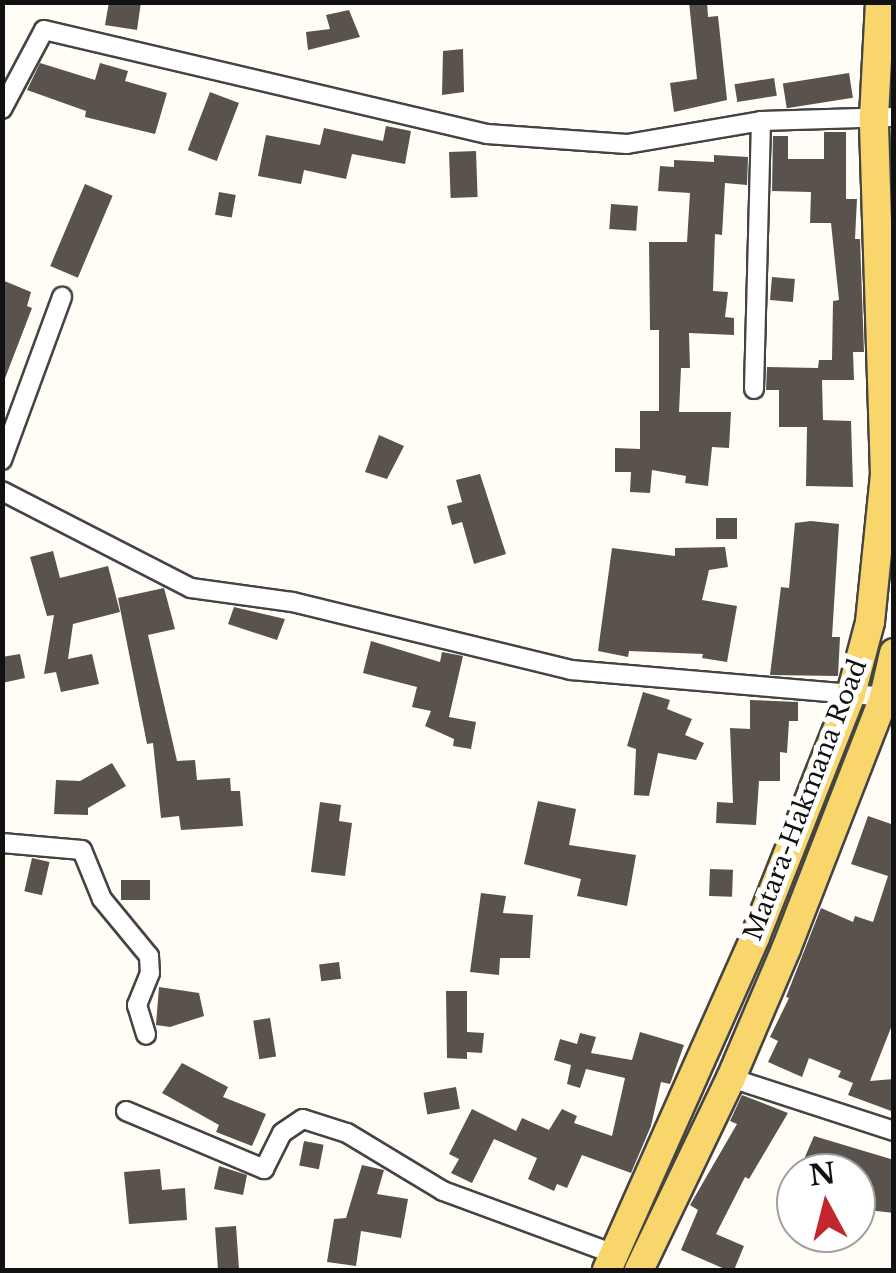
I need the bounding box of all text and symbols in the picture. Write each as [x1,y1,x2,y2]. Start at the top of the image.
street label: Matara-Hakmana Road [738,655,874,945]
north arrow [776,1153,876,1253]
text: N [807,1156,838,1194]

